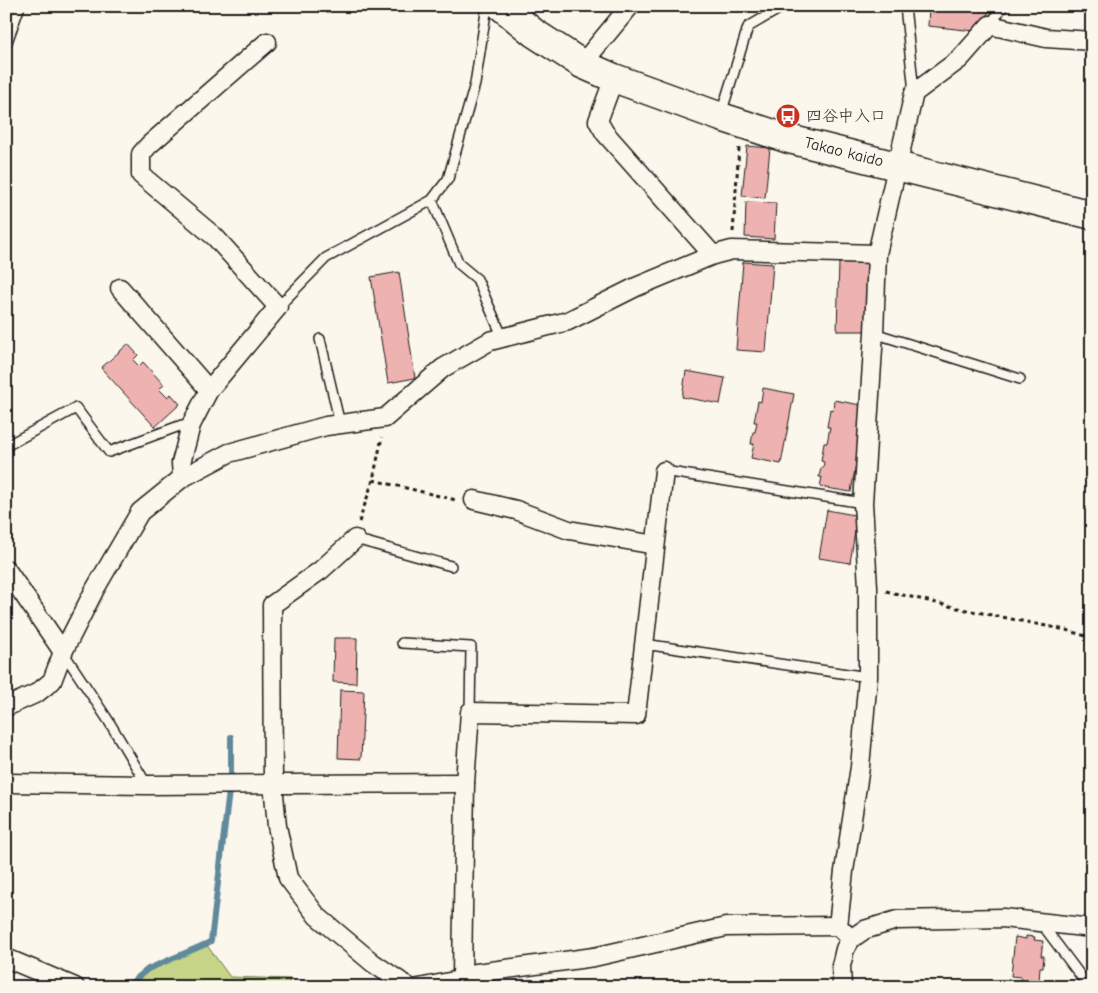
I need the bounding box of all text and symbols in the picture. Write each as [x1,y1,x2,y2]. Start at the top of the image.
bus stop icon: 四谷中入口 [775,103,801,129]
place label: 四谷中入口 [806,107,886,125]
street label: Takao kaido [803,133,885,171]

